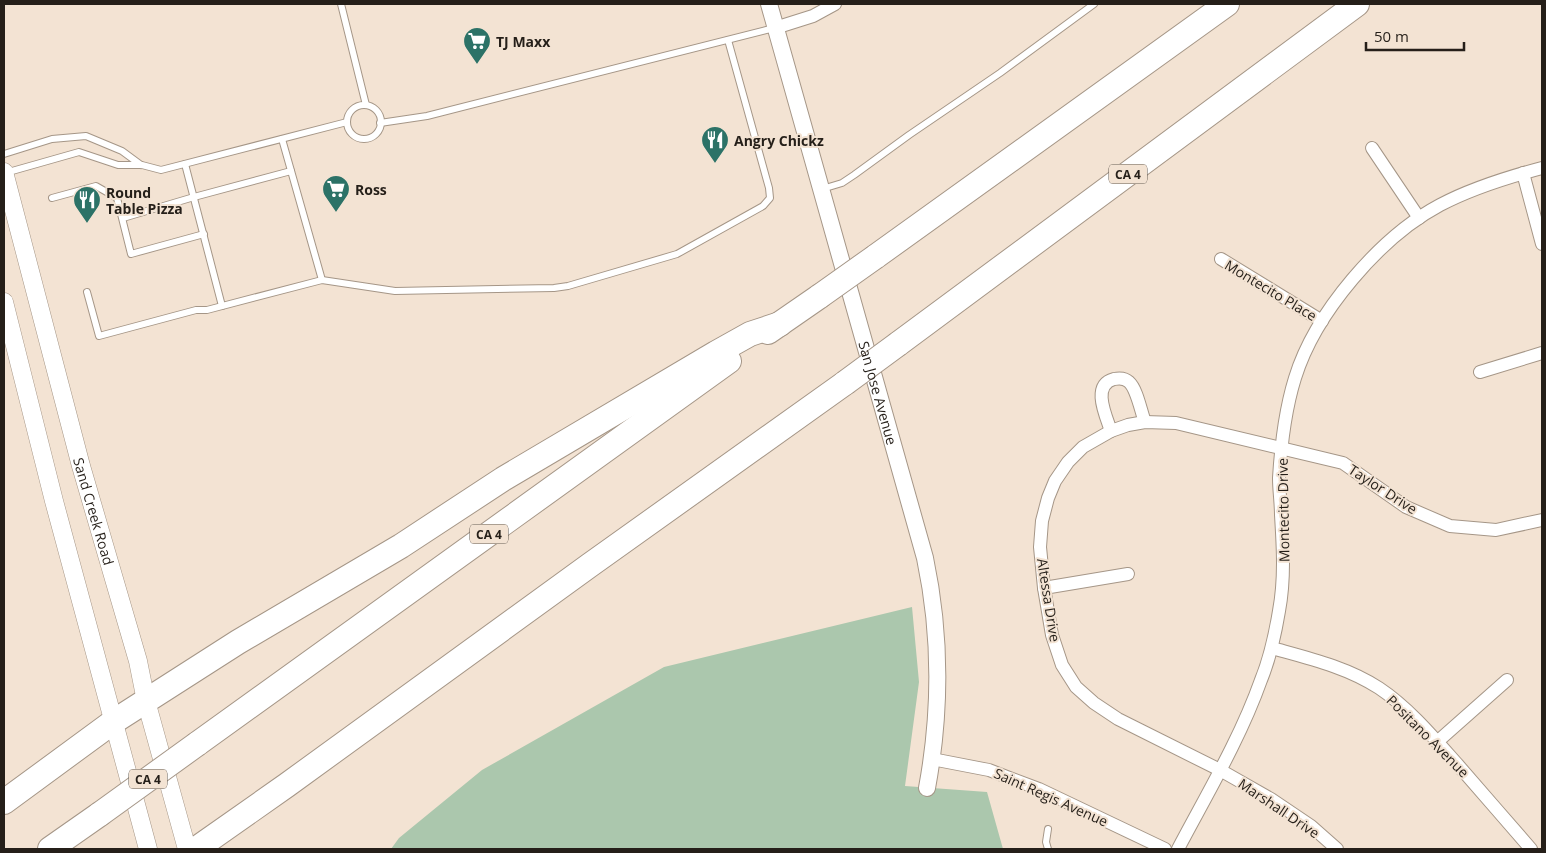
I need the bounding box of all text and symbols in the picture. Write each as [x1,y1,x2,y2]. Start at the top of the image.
scale bar [1366,20,1464,52]
supermarket icon: TJ Maxx [462,26,492,65]
text: 50 m [1374,26,1409,46]
place label: TJ Maxx [496,32,551,51]
restaurant icon: Angry Chickz [700,125,730,164]
place label: Angry Chickz [734,131,824,150]
road number: CA 4 [1109,164,1147,183]
supermarket icon: Ross [321,174,351,213]
place label: Ross [355,180,387,199]
place label: Round Table Pizza [106,183,183,218]
restaurant icon: Round Table Pizza [72,185,102,224]
street label: Montecito Place [1222,255,1321,325]
street label: San Jose Avenue [855,339,902,447]
street label: Sand Creek Road [70,455,119,567]
street label: Montecito Drive [1273,458,1293,562]
street label: Taylor Drive [1345,460,1421,518]
road number: CA 4 [470,524,508,544]
street label: Altessa Drive [1033,557,1065,643]
street label: Positano Avenue [1383,691,1473,781]
street label: Saint Regis Avenue [991,763,1111,831]
road number: CA 4 [129,770,167,789]
street label: Marshall Drive [1235,774,1323,842]

